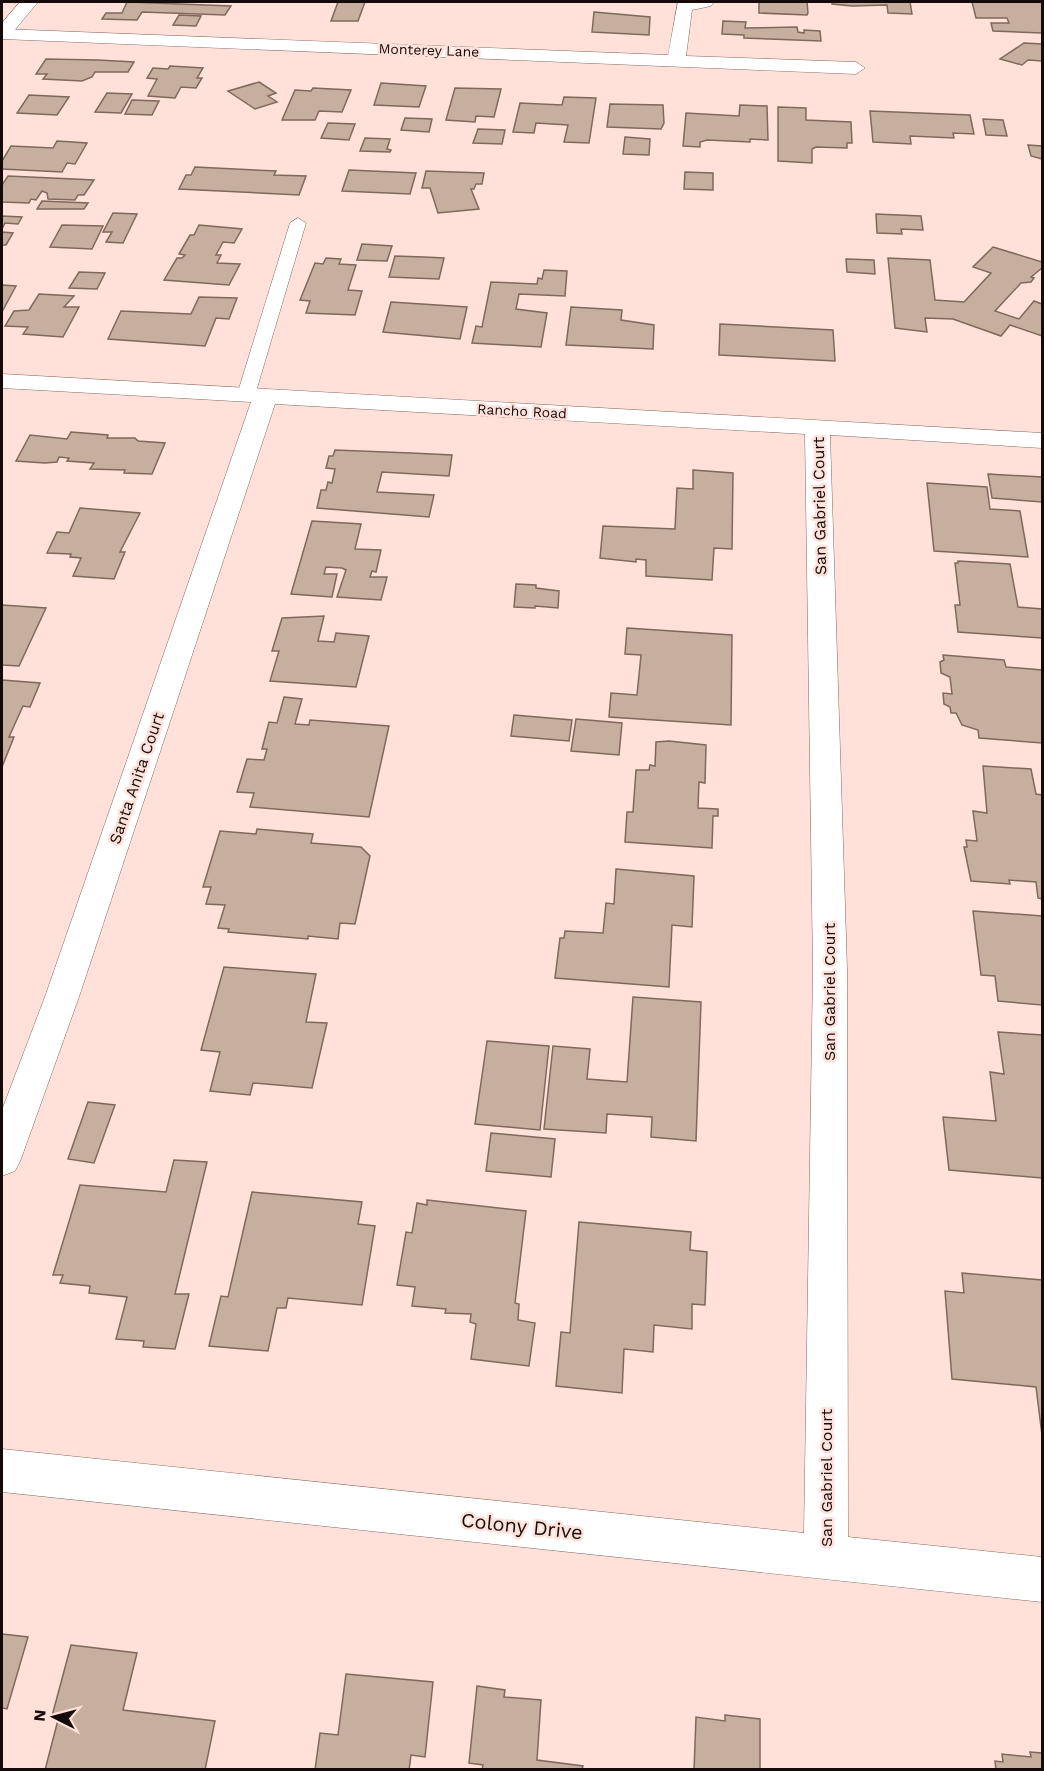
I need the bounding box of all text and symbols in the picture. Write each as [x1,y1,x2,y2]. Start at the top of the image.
street label: Monterey Lane [378,40,480,60]
street label: Rancho Road [477,401,567,421]
street label: San Gabriel Court [809,436,830,575]
street label: Santa Anita Court [105,710,168,846]
street label: San Gabriel Court [820,923,839,1061]
street label: San Gabriel Court [817,1409,836,1547]
street label: Colony Drive [460,1508,584,1544]
north arrow [24,1687,84,1747]
text: N [30,1709,50,1722]

